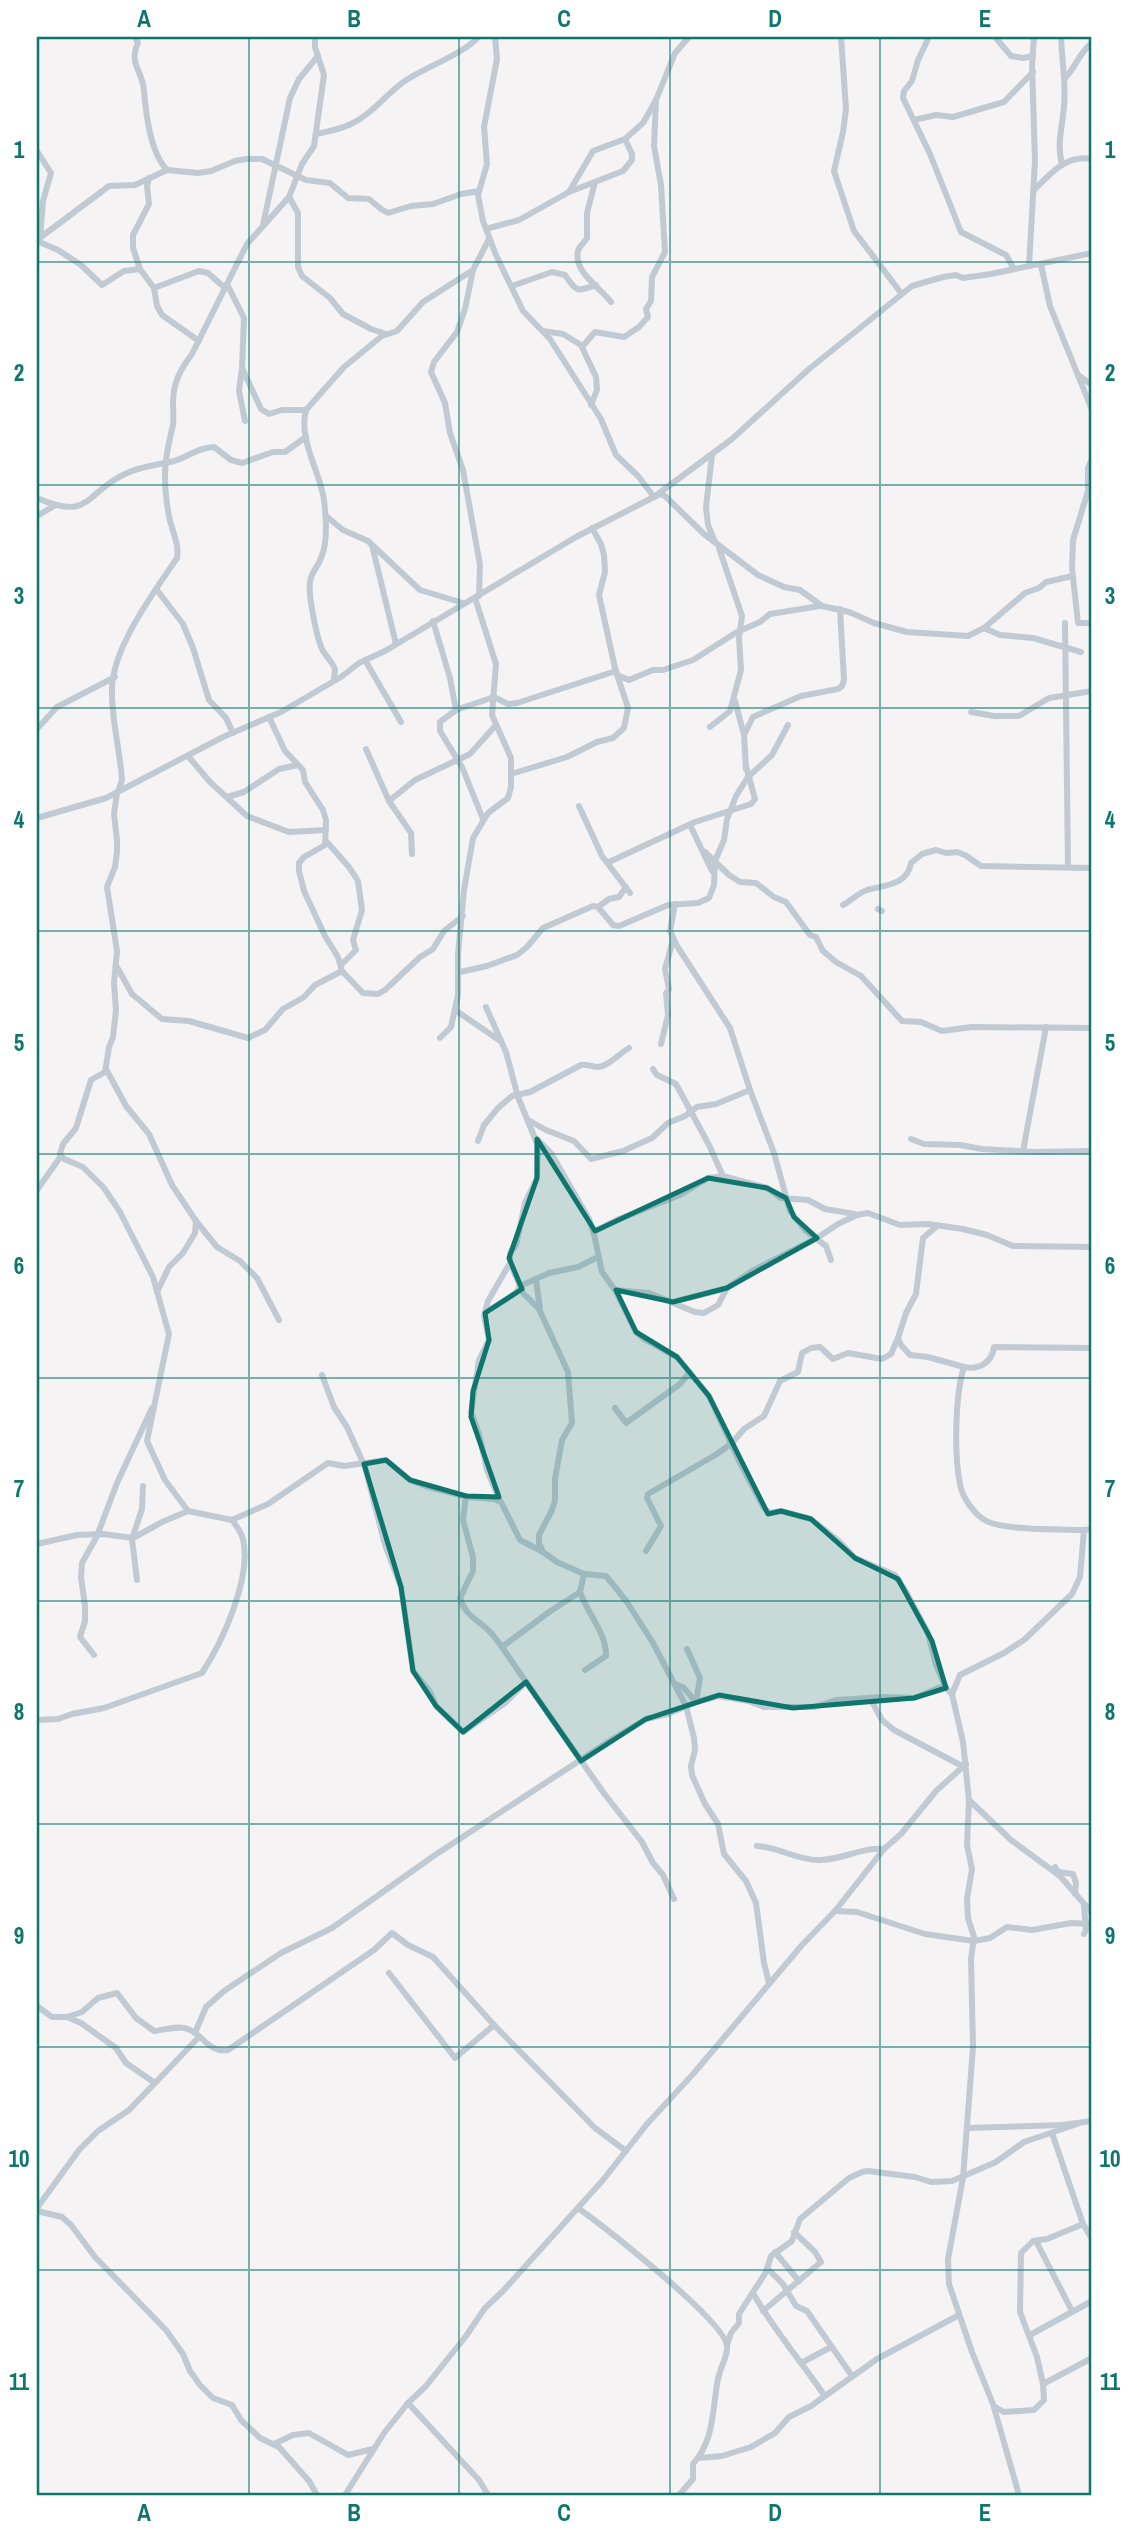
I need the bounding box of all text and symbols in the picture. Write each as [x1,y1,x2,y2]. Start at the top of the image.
text: A [137,3,151,34]
text: B [347,3,361,34]
text: C [557,3,571,34]
text: D [768,3,782,34]
text: E [979,3,991,34]
text: 1 [14,134,25,165]
text: 1 [1105,134,1116,165]
text: 2 [14,357,24,388]
text: 2 [1105,357,1115,388]
text: 3 [14,580,24,611]
text: 3 [1105,580,1115,611]
text: 4 [14,804,25,835]
text: 4 [1105,804,1116,835]
text: 5 [14,1027,24,1058]
text: 5 [1105,1027,1115,1058]
text: 6 [14,1250,24,1281]
text: 6 [1105,1250,1115,1281]
text: 7 [14,1473,24,1504]
text: 7 [1105,1473,1115,1504]
text: 8 [14,1696,24,1727]
text: 8 [1105,1696,1115,1727]
text: 9 [14,1920,24,1951]
text: 9 [1105,1920,1115,1951]
text: 10 [9,2143,29,2174]
text: 10 [1100,2143,1120,2174]
text: 11 [9,2366,29,2397]
text: 11 [1100,2366,1120,2397]
text: A [137,2497,151,2528]
text: B [347,2497,361,2528]
text: C [557,2497,571,2528]
text: D [768,2497,782,2528]
text: E [979,2497,991,2528]

